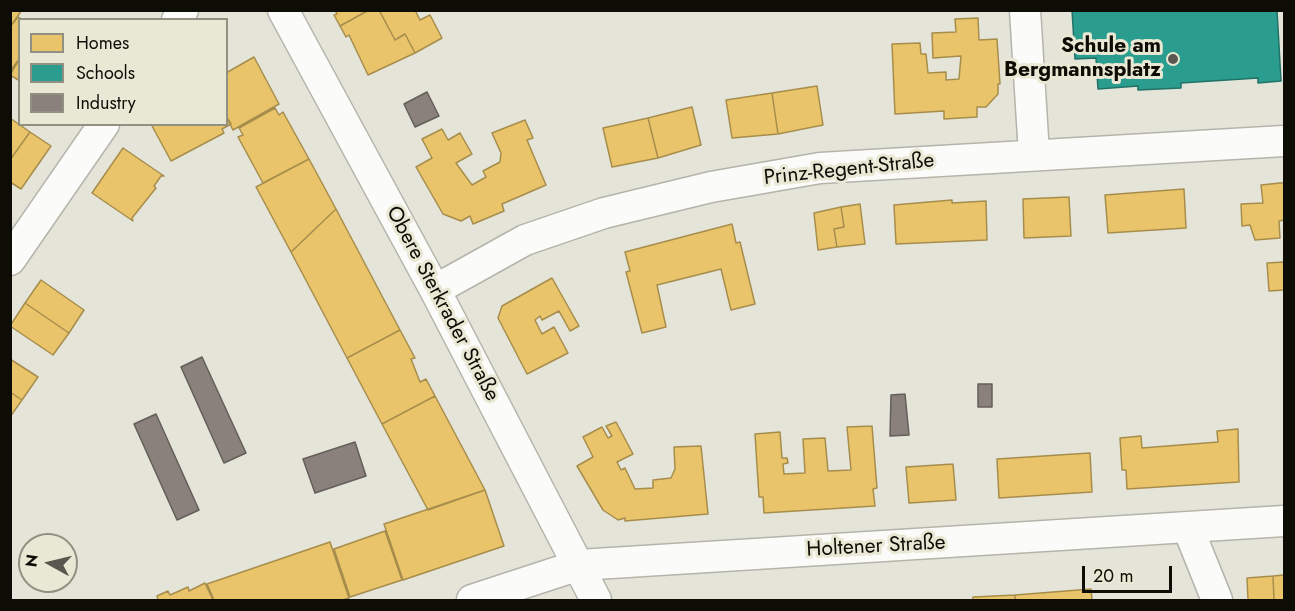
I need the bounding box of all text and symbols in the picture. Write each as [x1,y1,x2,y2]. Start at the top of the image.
legend [18,18,228,126]
text: Homes [76,30,129,56]
place label: Schule am Bergmannsplatz [1004,34,1161,84]
marker: Schule am Bergmannsplatz [1166,52,1180,66]
text: Schools [76,60,135,86]
text: Industry [76,90,136,116]
street label: Prinz-Regent-Straße [763,149,935,191]
street label: Obere Sterkrader Straße [380,202,504,406]
street label: Holtener Straße [806,531,946,563]
north arrow [18,533,78,593]
text: N [19,553,44,569]
scale bar [1085,554,1175,592]
text: 20 m [1093,563,1133,589]

